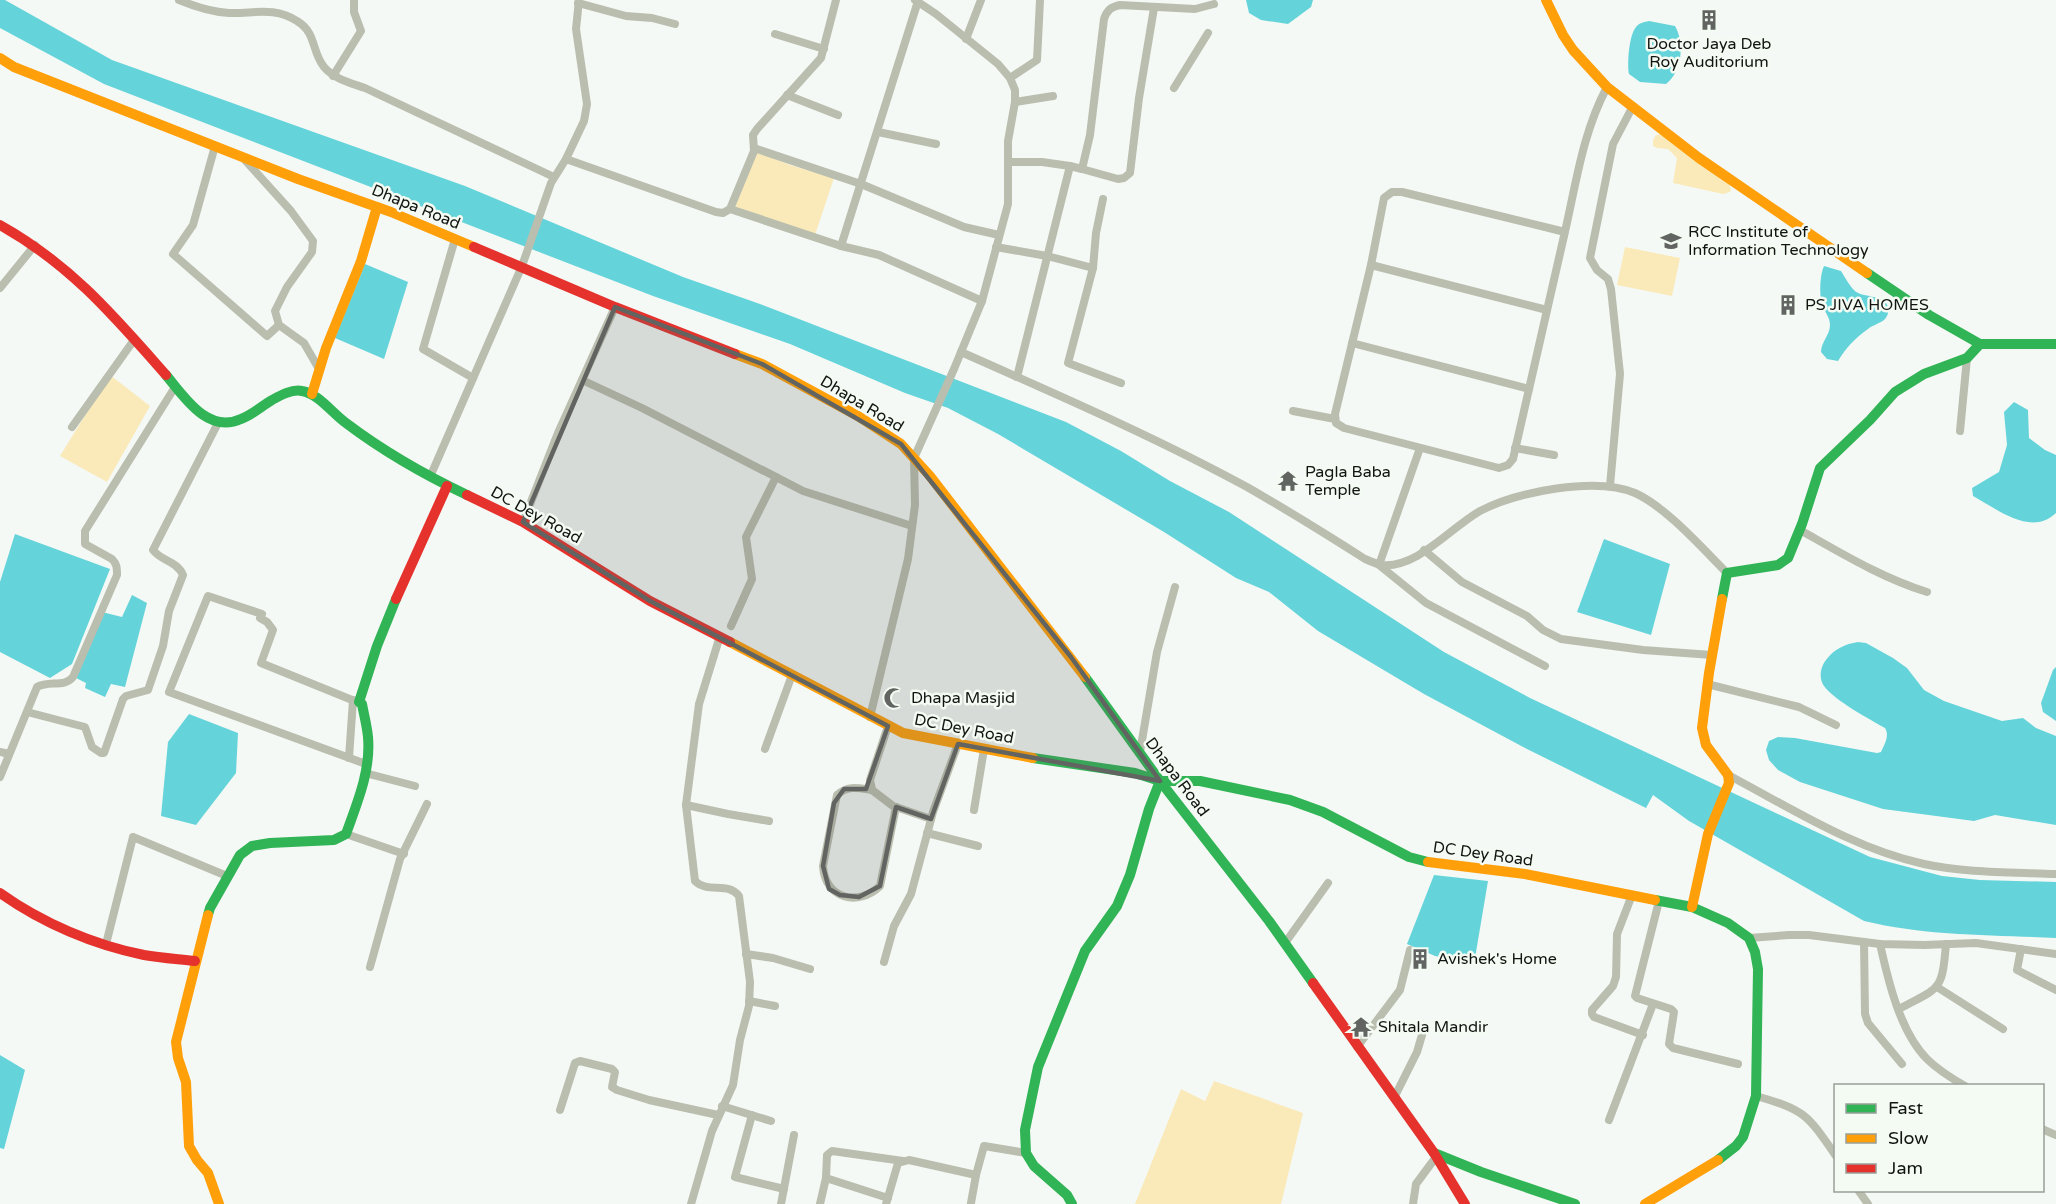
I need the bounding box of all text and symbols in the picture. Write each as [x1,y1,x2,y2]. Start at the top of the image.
building icon: Doctor Jaya Deb Roy Auditorium [1697,8,1721,32]
place label: Doctor Jaya Deb Roy Auditorium [1647,34,1771,72]
street label: Dhapa Road [369,180,463,234]
place label: RCC Institute of Information Technology [1688,222,1869,260]
school or university icon: RCC Institute of Information Technology [1659,229,1683,253]
building icon: PS JIVA HOMES [1776,293,1800,317]
place label: PS JIVA HOMES [1805,295,1929,315]
street label: Dhapa Road [817,371,907,437]
place label: Pagla Baba Temple [1305,462,1391,500]
temple icon: Pagla Baba Temple [1276,469,1300,493]
street label: DC Dey Road [487,482,585,548]
mosque icon: Dhapa Masjid [882,686,906,710]
place label: Dhapa Masjid [911,688,1015,708]
street label: DC Dey Road [913,710,1015,748]
street label: Dhapa Road [1141,733,1213,821]
street label: DC Dey Road [1432,837,1534,871]
building icon: Avishek's Home [1408,947,1432,971]
place label: Avishek's Home [1437,949,1557,969]
temple icon: Shitala Mandir [1349,1015,1373,1039]
place label: Shitala Mandir [1378,1017,1489,1037]
legend [1834,1084,2044,1192]
text: Fast [1888,1097,1923,1119]
text: Slow [1888,1127,1929,1149]
text: Jam [1888,1157,1923,1179]

